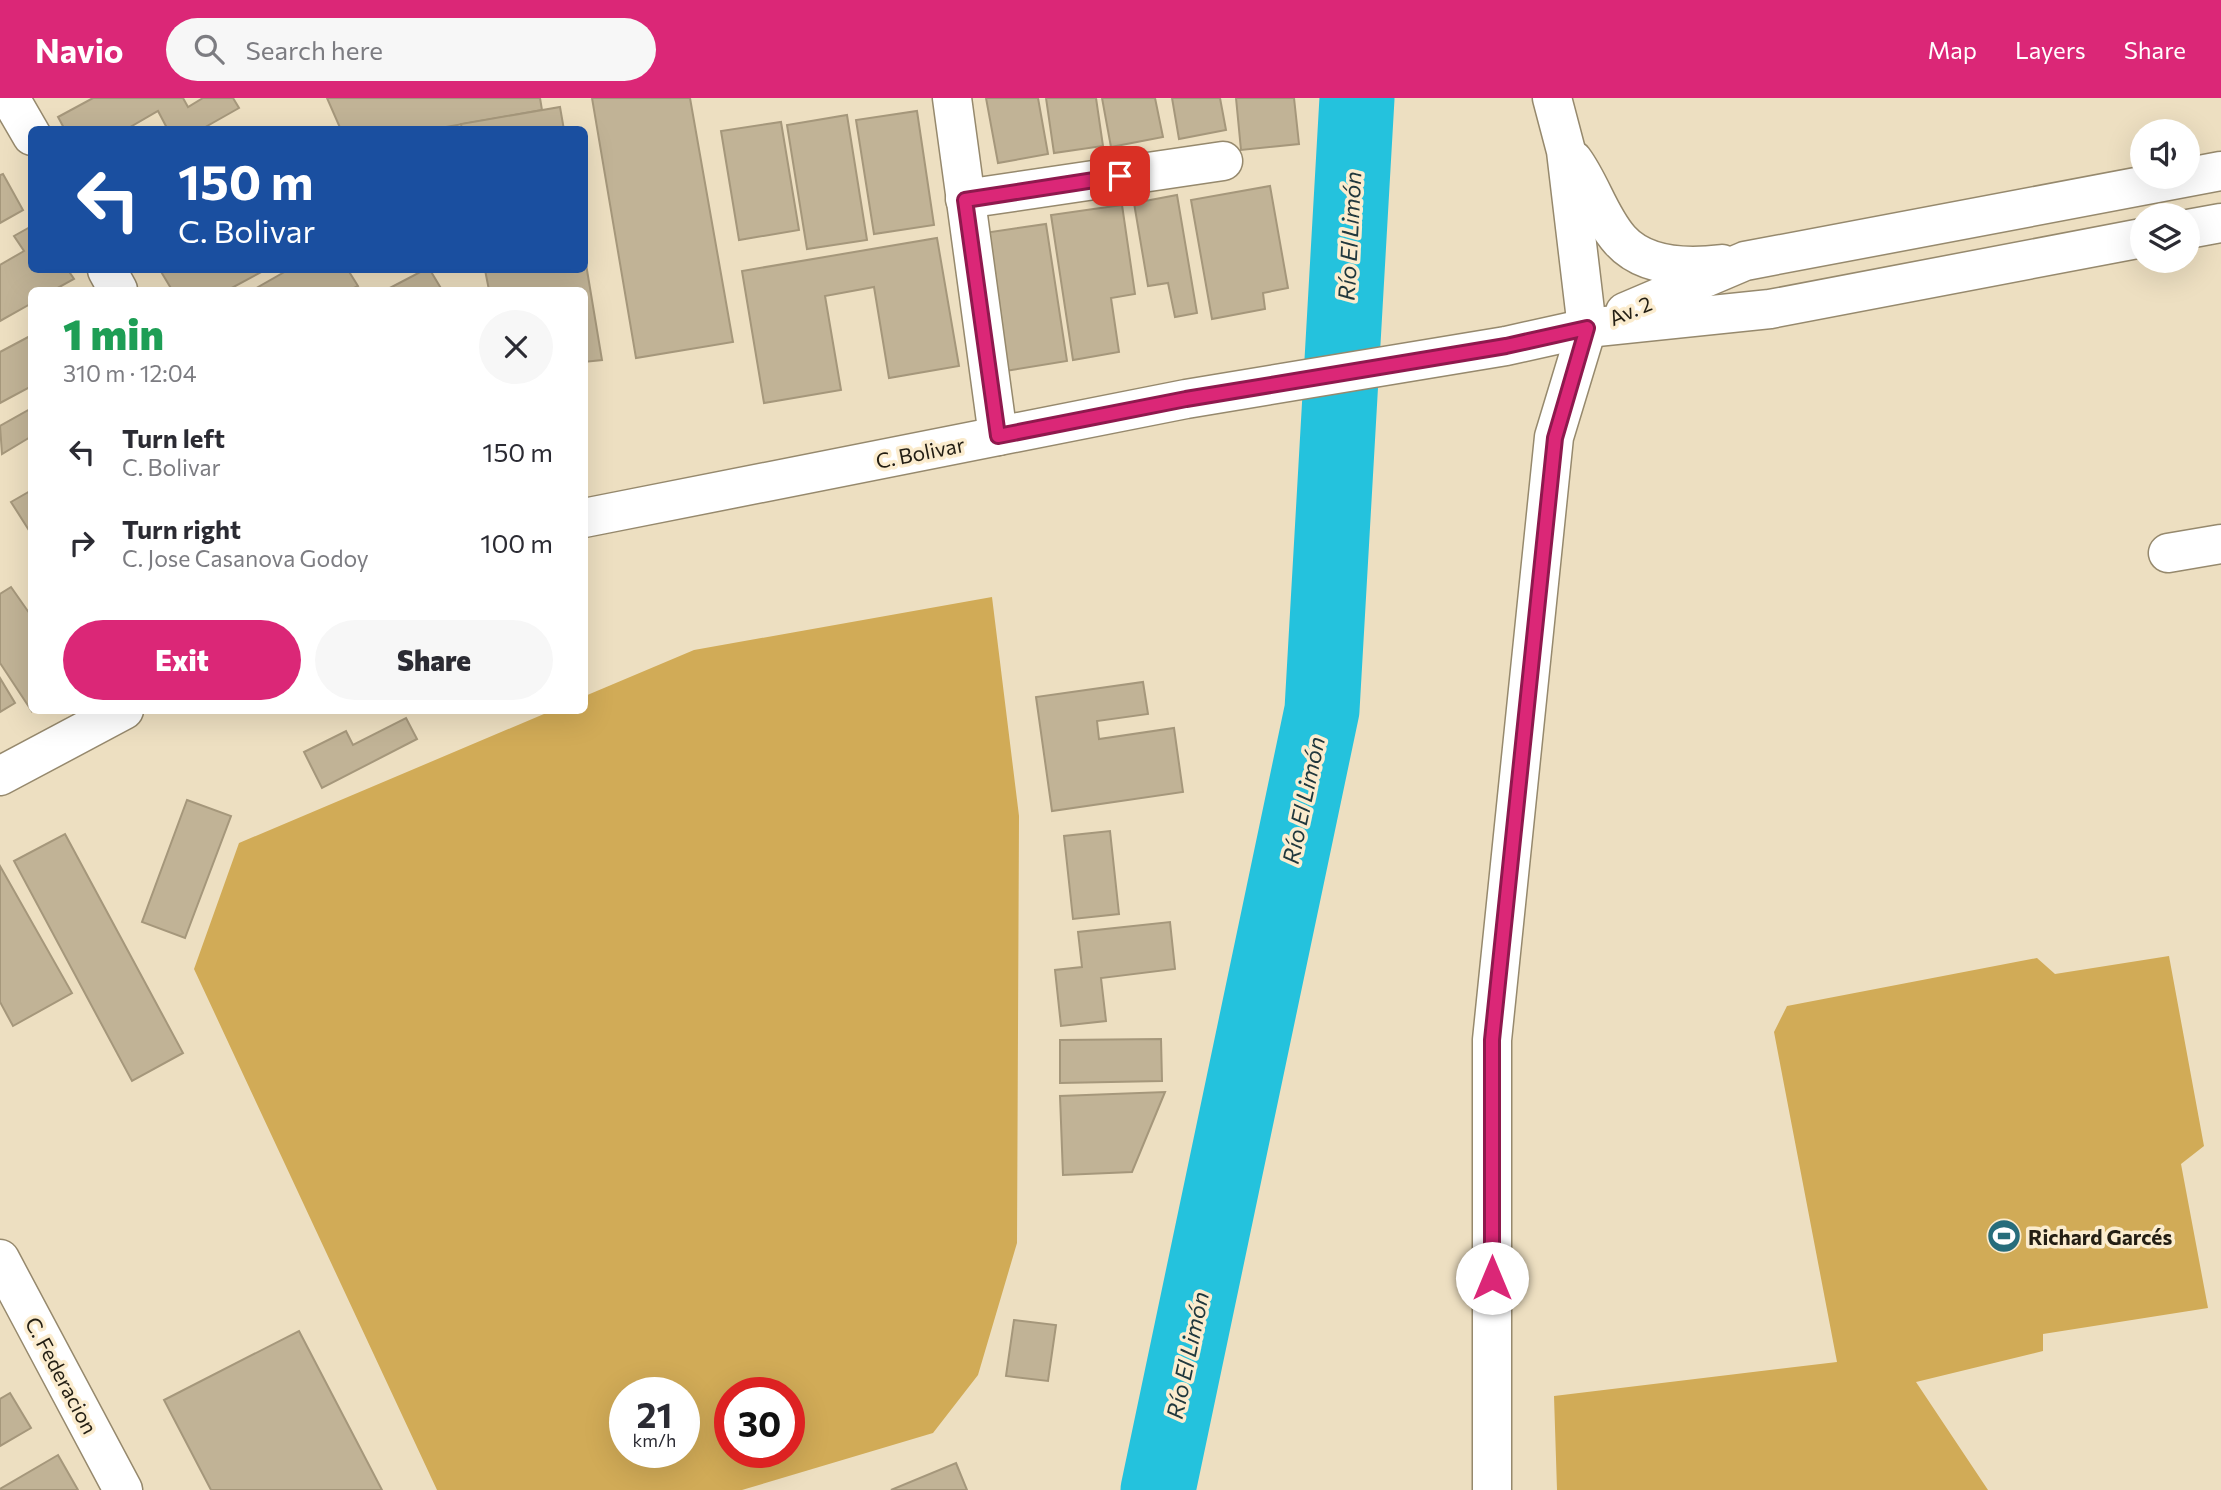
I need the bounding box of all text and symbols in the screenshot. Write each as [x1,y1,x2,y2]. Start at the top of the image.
search box [166,18,656,81]
text: Navio [35,29,124,70]
icon: search [190,30,228,68]
text: Search here [246,34,383,65]
text: Map [1928,35,1977,64]
text: Layers [2015,35,2086,64]
text: Share [2124,35,2186,64]
map controls [2130,119,2200,273]
button: sound [2130,119,2200,189]
pin [1090,146,1150,206]
text: 150 m [178,150,313,210]
icon: left [63,154,154,245]
icon: arrive [1101,157,1139,195]
water label: Río El Limón [1332,171,1366,301]
button: layers [2130,203,2200,273]
text: C. Bolivar [178,210,315,250]
street label: Av. 2 [1605,290,1655,330]
text: 1 min [63,307,164,359]
button: close [479,310,553,384]
text: 310 m · 12:04 [63,359,197,387]
text: Turn left [122,422,225,453]
street label: C. Bolivar [873,431,967,473]
icon: left [63,433,101,471]
text: 150 m [482,436,553,467]
text: C. Bolivar [122,453,221,481]
text: Turn right [122,513,241,544]
icon: right [63,524,101,562]
text: 100 m [480,527,553,558]
text: C. Jose Casanova Godoy [122,544,369,572]
button: Exit [63,620,301,700]
button: Share [315,620,553,700]
water label: Río El Limón [1276,734,1330,866]
sports icon: Richard Garcés [1985,1217,2023,1255]
place label: Richard Garcés [2028,1224,2172,1249]
position arrow [1455,1241,1529,1315]
water label: Río El Limón [1160,1289,1214,1421]
street label: C. Federacion [21,1312,103,1438]
speed limit sign: 30 [714,1377,805,1468]
text: 21 [637,1392,672,1435]
text: km/h [633,1429,676,1451]

